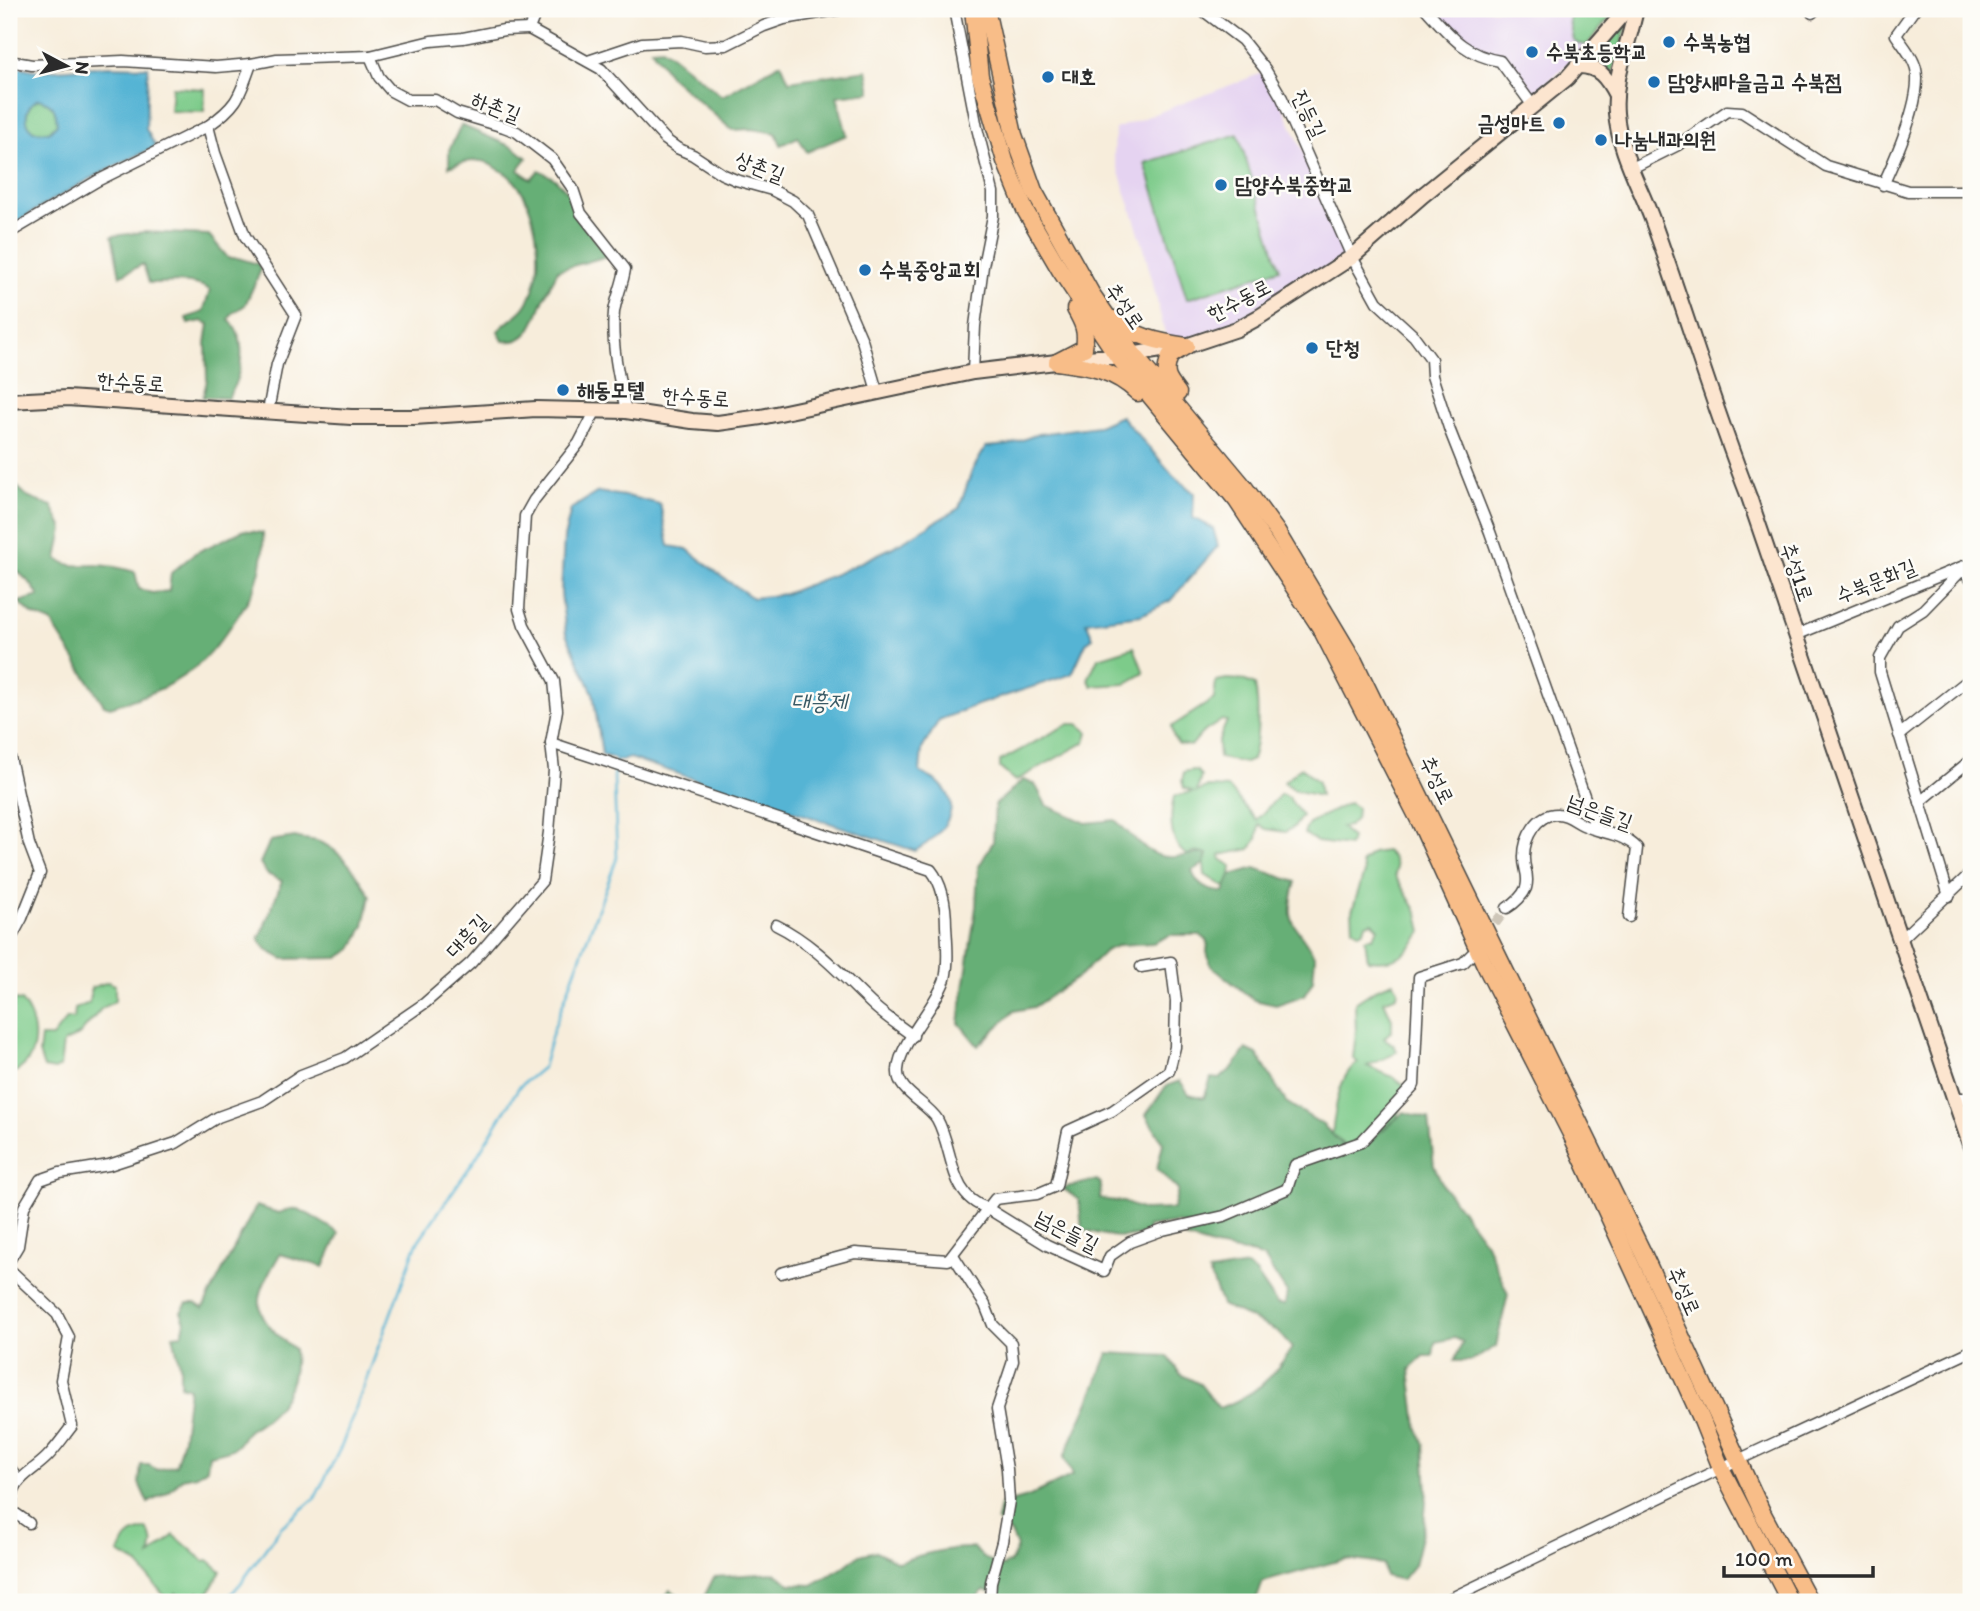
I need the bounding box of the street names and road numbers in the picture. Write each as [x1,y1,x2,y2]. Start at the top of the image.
street label: 하촌길 [468,86,524,127]
street label: 진등길 [1287,86,1332,142]
street label: 상촌길 [732,146,788,187]
street label: 한수동로 [1203,273,1275,326]
street label: 추성로 [1101,278,1150,334]
street label: 한수동로 [96,367,166,396]
street label: 한수동로 [661,382,731,411]
street label: 추성1로 [1776,539,1819,604]
street label: 수북문화길 [1832,553,1920,608]
street label: 추성로 [1415,752,1460,808]
street label: 넘은들길 [1564,788,1636,835]
street label: 대흥길 [440,909,493,963]
street label: 넘은들길 [1031,1204,1103,1257]
street label: 추성로 [1663,1263,1706,1319]

